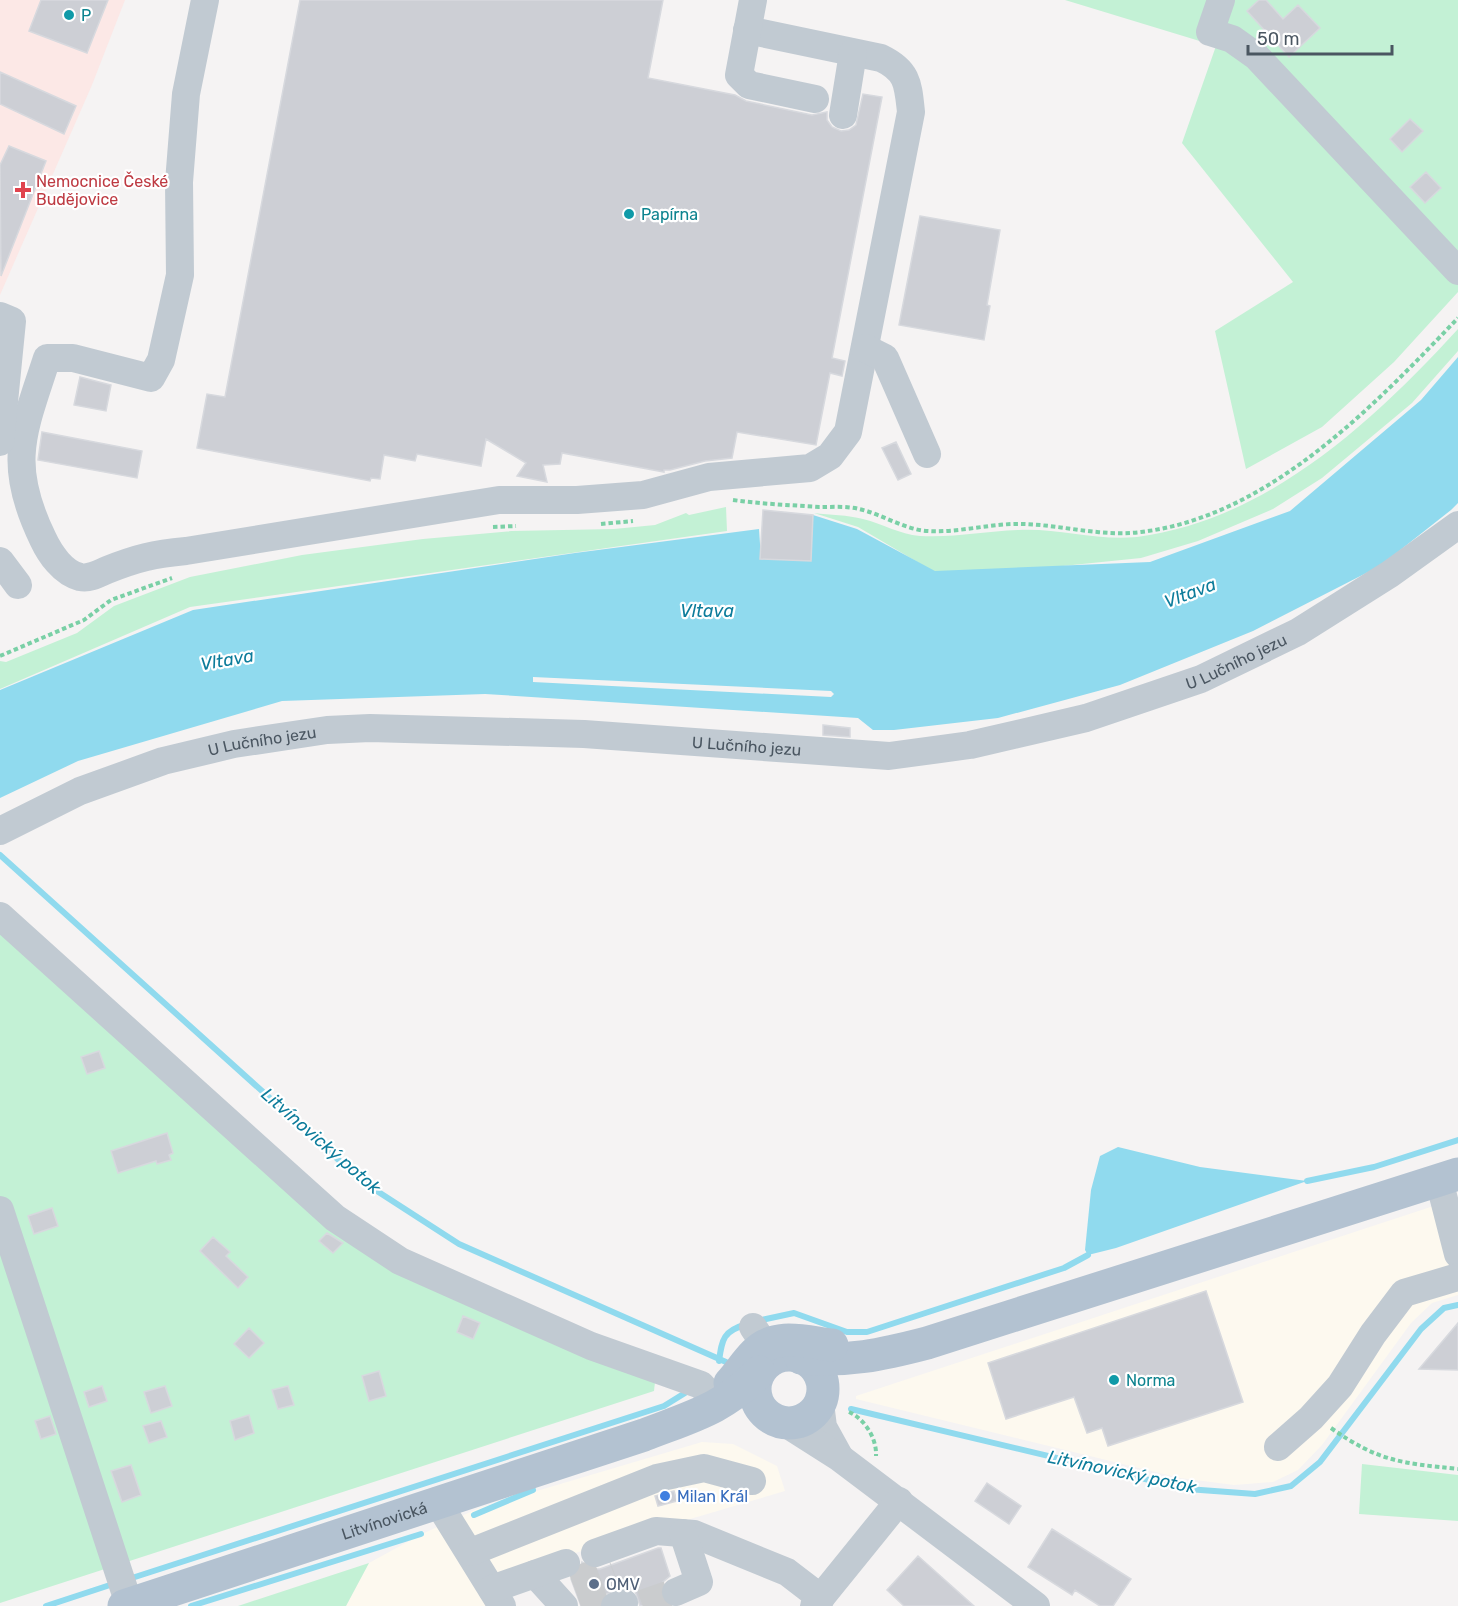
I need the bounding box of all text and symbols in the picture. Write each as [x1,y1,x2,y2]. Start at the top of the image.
place label: P [81,6,91,25]
marker: P [62,8,76,22]
scale bar [1248,18,1392,56]
text: 50 m [1257,28,1300,50]
place label: Nemocnice České Budějovice [36,171,168,209]
marker: Nemocnice České Budějovice [14,181,32,199]
place label: Papírna [641,205,698,224]
marker: Papírna [622,207,636,221]
water label: Vltava [1161,573,1220,613]
water label: Vltava [680,600,735,622]
street label: U Lučního jezu [1183,630,1290,694]
water label: Vltava [198,644,256,676]
street label: U Lučního jezu [206,723,318,760]
street label: U Lučního jezu [691,733,802,760]
water label: Litvínovický potok [257,1083,386,1199]
place label: Norma [1126,1371,1175,1390]
marker: Norma [1107,1373,1121,1387]
water label: Litvínovický potok [1046,1446,1199,1499]
place label: Milan Král [677,1487,748,1506]
marker: Milan Král [658,1489,672,1503]
street label: Litvínovická [339,1498,430,1544]
place label: OMV [606,1575,640,1594]
marker: OMV [587,1577,601,1591]

